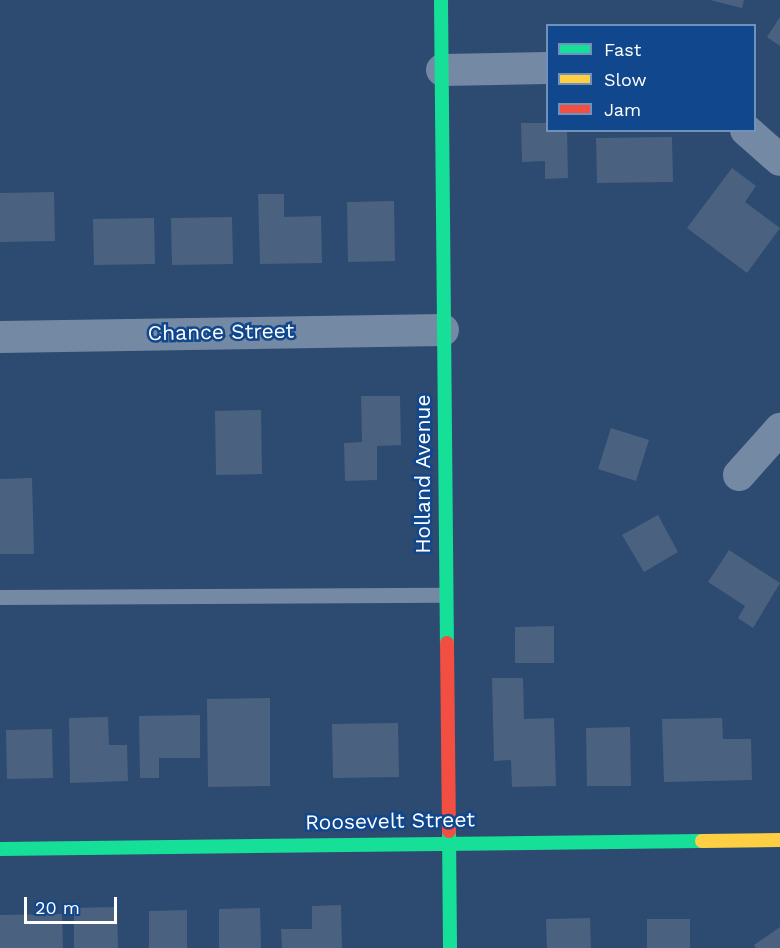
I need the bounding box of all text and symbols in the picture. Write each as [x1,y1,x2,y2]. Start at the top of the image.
legend [546,24,756,132]
text: Fast [604,39,641,60]
text: Slow [604,69,647,90]
text: Jam [604,99,641,120]
street label: Chance Street [148,318,294,346]
street label: Holland Avenue [410,394,436,554]
street label: Roosevelt Street [305,807,475,835]
scale bar [27,885,120,923]
text: 20 m [35,897,80,918]

